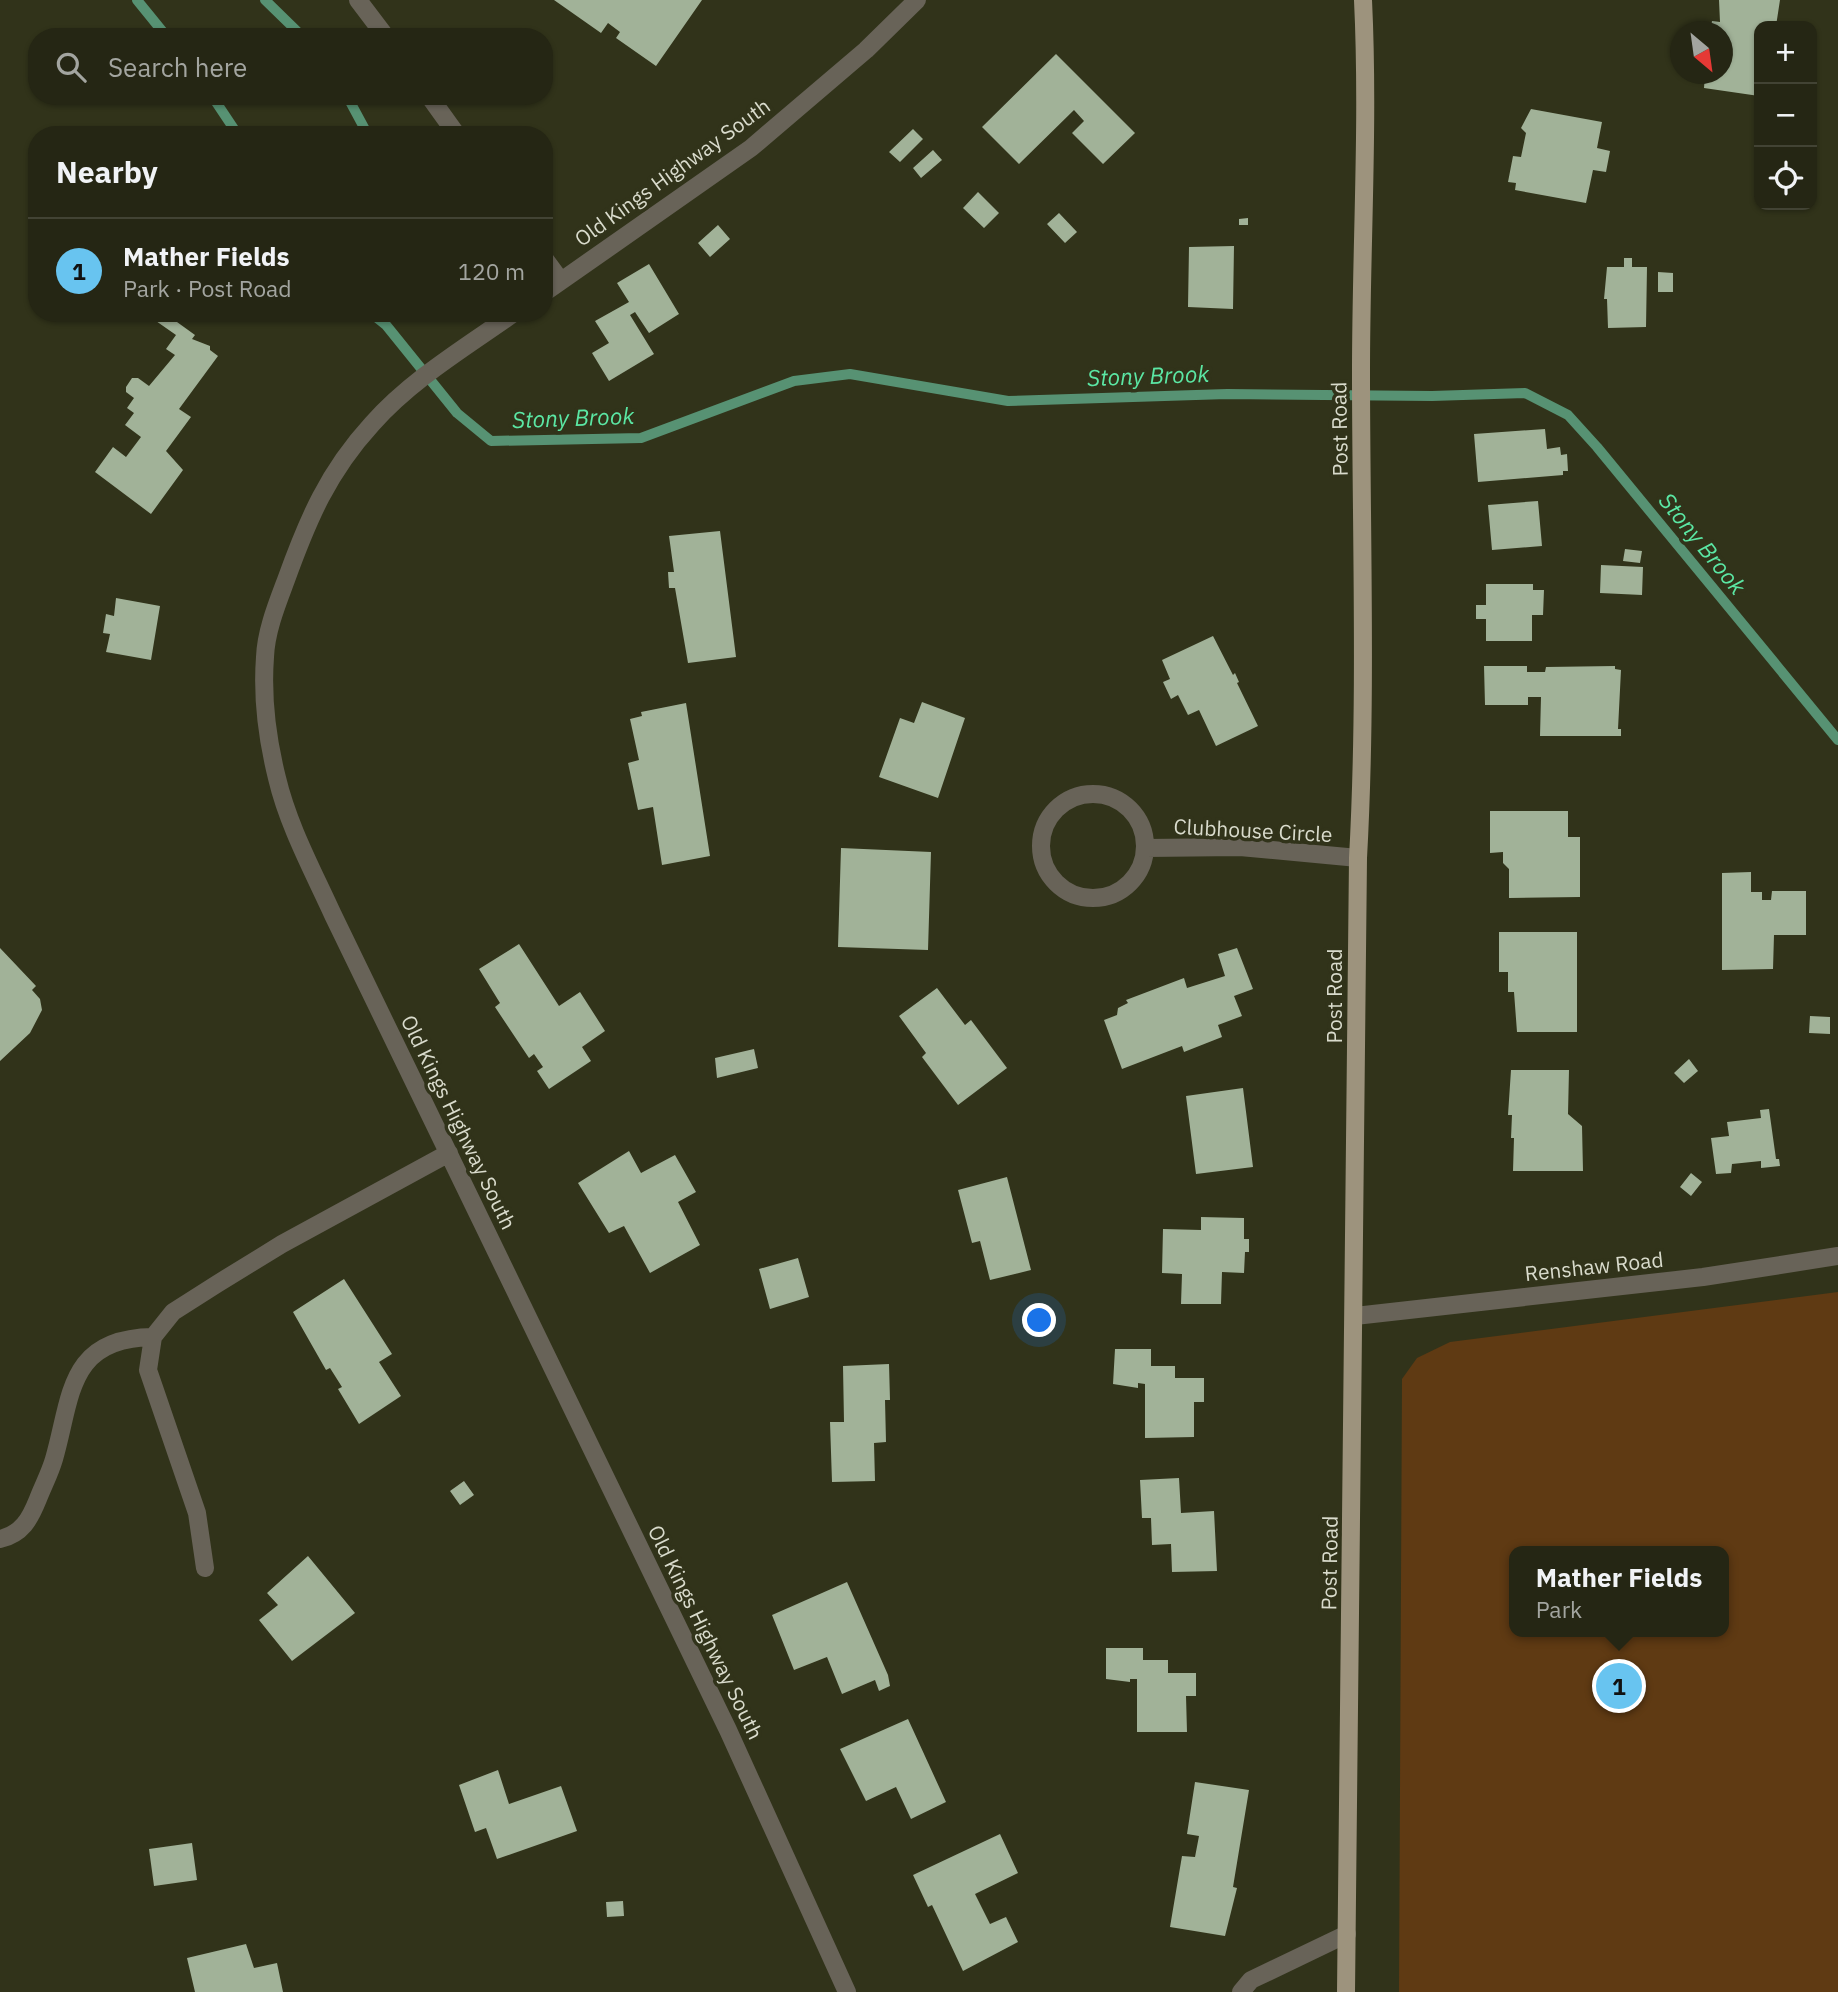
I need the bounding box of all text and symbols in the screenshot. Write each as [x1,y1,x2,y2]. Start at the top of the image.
north arrow [1670,21,1733,84]
map controls [1754,21,1817,210]
button: + [1754,21,1817,84]
search box [28,28,553,105]
icon: search [52,48,90,86]
text: Search here [108,50,247,84]
button: − [1754,84,1817,147]
street label: Old Kings Highway South [569,92,775,252]
button: locate [1754,147,1817,210]
text: Nearby [56,152,158,191]
text: Mather Fields [123,239,290,273]
text: 1 [72,256,86,286]
text: 120 m [458,256,525,286]
text: Park · Post Road [123,273,292,303]
water label: Stony Brook [1086,358,1211,392]
street label: Post Road [1324,381,1354,477]
water label: Stony Brook [511,400,636,434]
water label: Stony Brook [1653,486,1754,601]
street label: Clubhouse Circle [1173,812,1333,848]
street label: Post Road [1320,949,1348,1043]
street label: Old Kings Highway South [395,1010,523,1234]
street label: Renshaw Road [1523,1245,1665,1287]
your location [1022,1303,1056,1337]
street label: Post Road [1314,1515,1344,1611]
street label: Old Kings Highway South [642,1520,770,1744]
popup [1509,1546,1729,1637]
text: Mather Fields [1536,1560,1702,1594]
text: Park [1536,1594,1582,1624]
pin: 1 [1596,1660,1642,1712]

